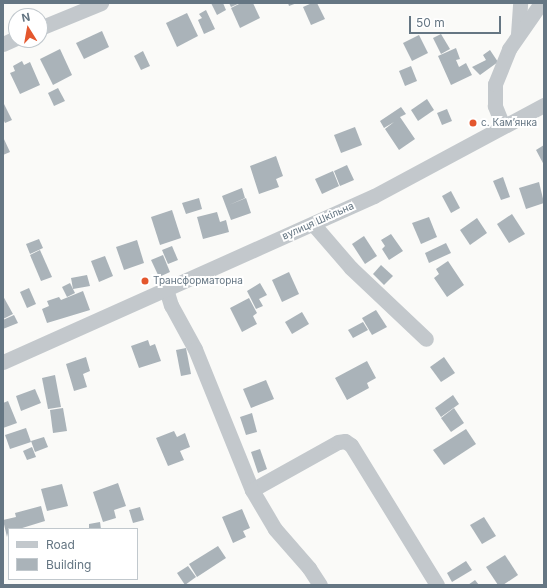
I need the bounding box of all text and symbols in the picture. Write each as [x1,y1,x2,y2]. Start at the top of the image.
north arrow [8,8,48,48]
scale bar [411,8,503,34]
text: N [20,10,31,25]
text: 50 m [416,15,445,30]
place label: с. Кам’янка [481,117,537,129]
marker: с. Кам’янка [468,118,478,128]
street label: вулиця Шкільна [280,200,356,242]
place label: Трансформаторна [153,275,243,287]
marker: Трансформаторна [140,276,150,286]
legend [8,528,138,580]
text: Road [46,537,75,552]
text: Building [46,557,91,572]

